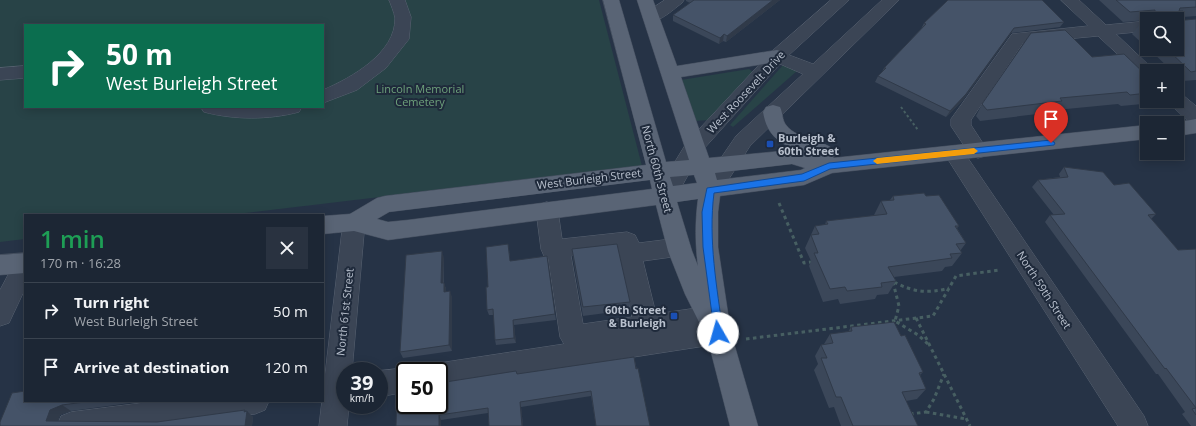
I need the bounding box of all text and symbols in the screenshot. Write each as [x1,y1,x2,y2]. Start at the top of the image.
map controls [1140,12,1184,160]
button: search [1140,12,1184,56]
text: 50 m [106,35,173,73]
icon: right [40,40,92,92]
street label: West Roosevelt Drive [703,47,788,136]
button: + [1140,64,1184,108]
text: West Burleigh Street [106,71,277,95]
park label: Lincoln Memorial Cemetery [376,81,464,109]
pin [1034,102,1068,143]
icon: arrive [1040,108,1062,130]
button: − [1140,116,1184,160]
street label: North 60th Street [639,124,676,214]
place label: Burleigh & 60th Street [778,130,839,158]
marker: Burleigh & 60th Street [765,139,775,149]
street label: West Burleigh Street [536,165,642,192]
text: 1 min [40,222,105,255]
button: close [266,227,308,269]
street label: North 59th Street [1014,248,1075,332]
text: 170 m · 16:28 [40,254,121,272]
street label: North 61st Street [332,267,357,357]
text: Turn right [74,292,149,312]
icon: right [40,300,62,322]
text: 50 m [273,301,308,321]
place label: 60th Street & Burleigh [605,302,666,330]
marker: 60th Street & Burleigh [669,311,679,321]
text: West Burleigh Street [74,312,198,330]
position arrow [697,312,739,354]
icon: arrive [40,356,62,378]
text: Arrive at destination [74,357,229,377]
text: 120 m [264,357,308,377]
speed limit sign: 50 [396,362,448,414]
text: 39 [351,369,373,396]
text: km/h [350,391,374,405]

